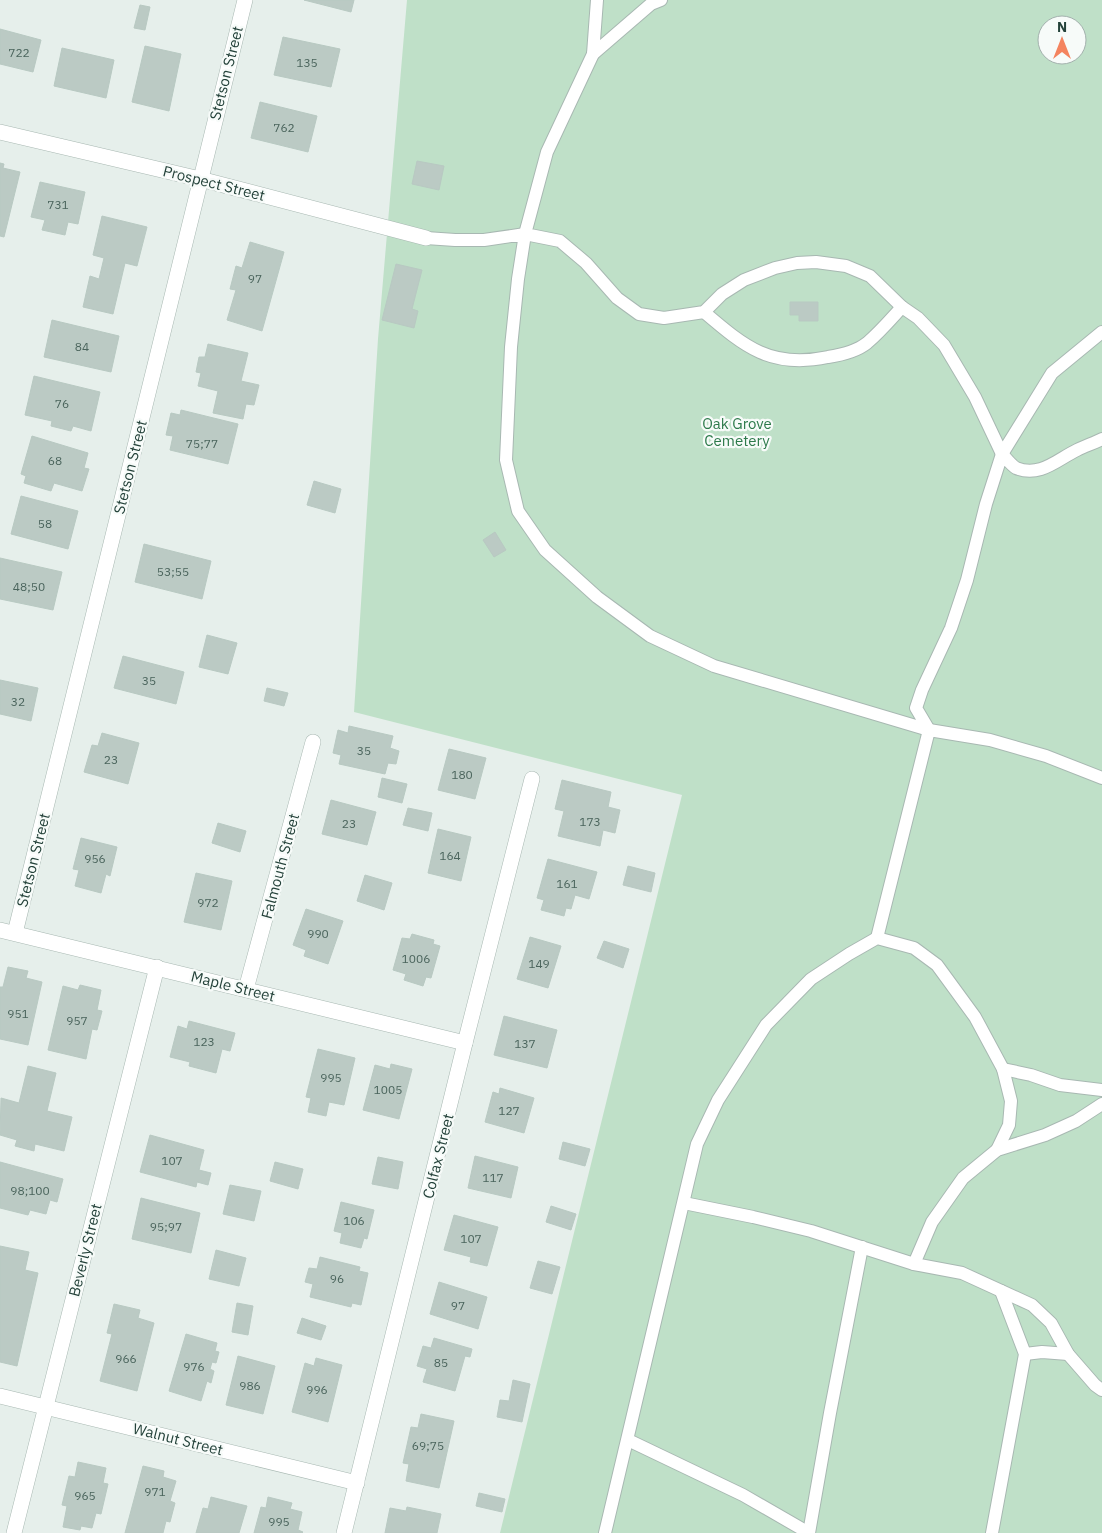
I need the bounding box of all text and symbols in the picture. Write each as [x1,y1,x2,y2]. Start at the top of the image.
north arrow [1037,15,1087,65]
text: N [1057,18,1067,36]
street label: Stetson Street [205,24,247,122]
house number: 722 [8,45,30,60]
house number: 135 [296,55,318,70]
house number: 762 [273,120,295,135]
street label: Prospect Street [161,161,267,205]
house number: 731 [47,197,69,212]
house number: 97 [248,271,262,286]
house number: 84 [75,339,89,354]
house number: 76 [55,396,69,411]
park label: Oak Grove Cemetery [702,414,772,450]
street label: Stetson Street [109,418,151,516]
house number: 75;77 [186,436,218,451]
house number: 68 [48,453,62,468]
house number: 58 [38,516,52,531]
house number: 53;55 [157,564,189,579]
house number: 48;50 [13,579,45,594]
house number: 35 [142,673,156,688]
house number: 32 [11,694,25,709]
house number: 35 [357,743,371,758]
house number: 23 [104,752,118,767]
house number: 180 [451,767,473,782]
street label: Stetson Street [12,811,54,909]
street label: Falmouth Street [257,811,303,921]
house number: 173 [579,814,601,829]
house number: 23 [342,816,356,831]
house number: 164 [439,848,461,863]
house number: 956 [84,851,106,866]
house number: 161 [556,876,578,891]
house number: 972 [197,895,219,910]
house number: 990 [307,926,329,941]
house number: 1006 [402,951,430,966]
house number: 149 [528,956,550,971]
street label: Maple Street [189,966,277,1006]
house number: 951 [7,1006,29,1021]
house number: 957 [66,1013,88,1028]
house number: 123 [193,1034,215,1049]
house number: 137 [514,1036,536,1051]
house number: 995 [320,1070,342,1085]
house number: 1005 [374,1082,402,1097]
house number: 127 [498,1103,520,1118]
street label: Colfax Street [418,1112,458,1200]
house number: 107 [161,1153,183,1168]
house number: 117 [482,1170,504,1185]
house number: 98;100 [10,1183,50,1198]
street label: Beverly Street [64,1202,106,1298]
house number: 106 [343,1213,365,1228]
house number: 95;97 [150,1219,182,1234]
house number: 107 [460,1231,482,1246]
house number: 96 [330,1271,344,1286]
house number: 97 [451,1298,465,1313]
house number: 966 [115,1351,137,1366]
house number: 85 [434,1355,448,1370]
house number: 976 [183,1359,205,1374]
house number: 986 [239,1378,261,1393]
house number: 996 [306,1382,328,1397]
street label: Walnut Street [131,1419,225,1459]
house number: 69;75 [412,1438,444,1453]
house number: 971 [144,1484,166,1499]
house number: 965 [74,1488,96,1503]
house number: 995 [268,1514,290,1529]

